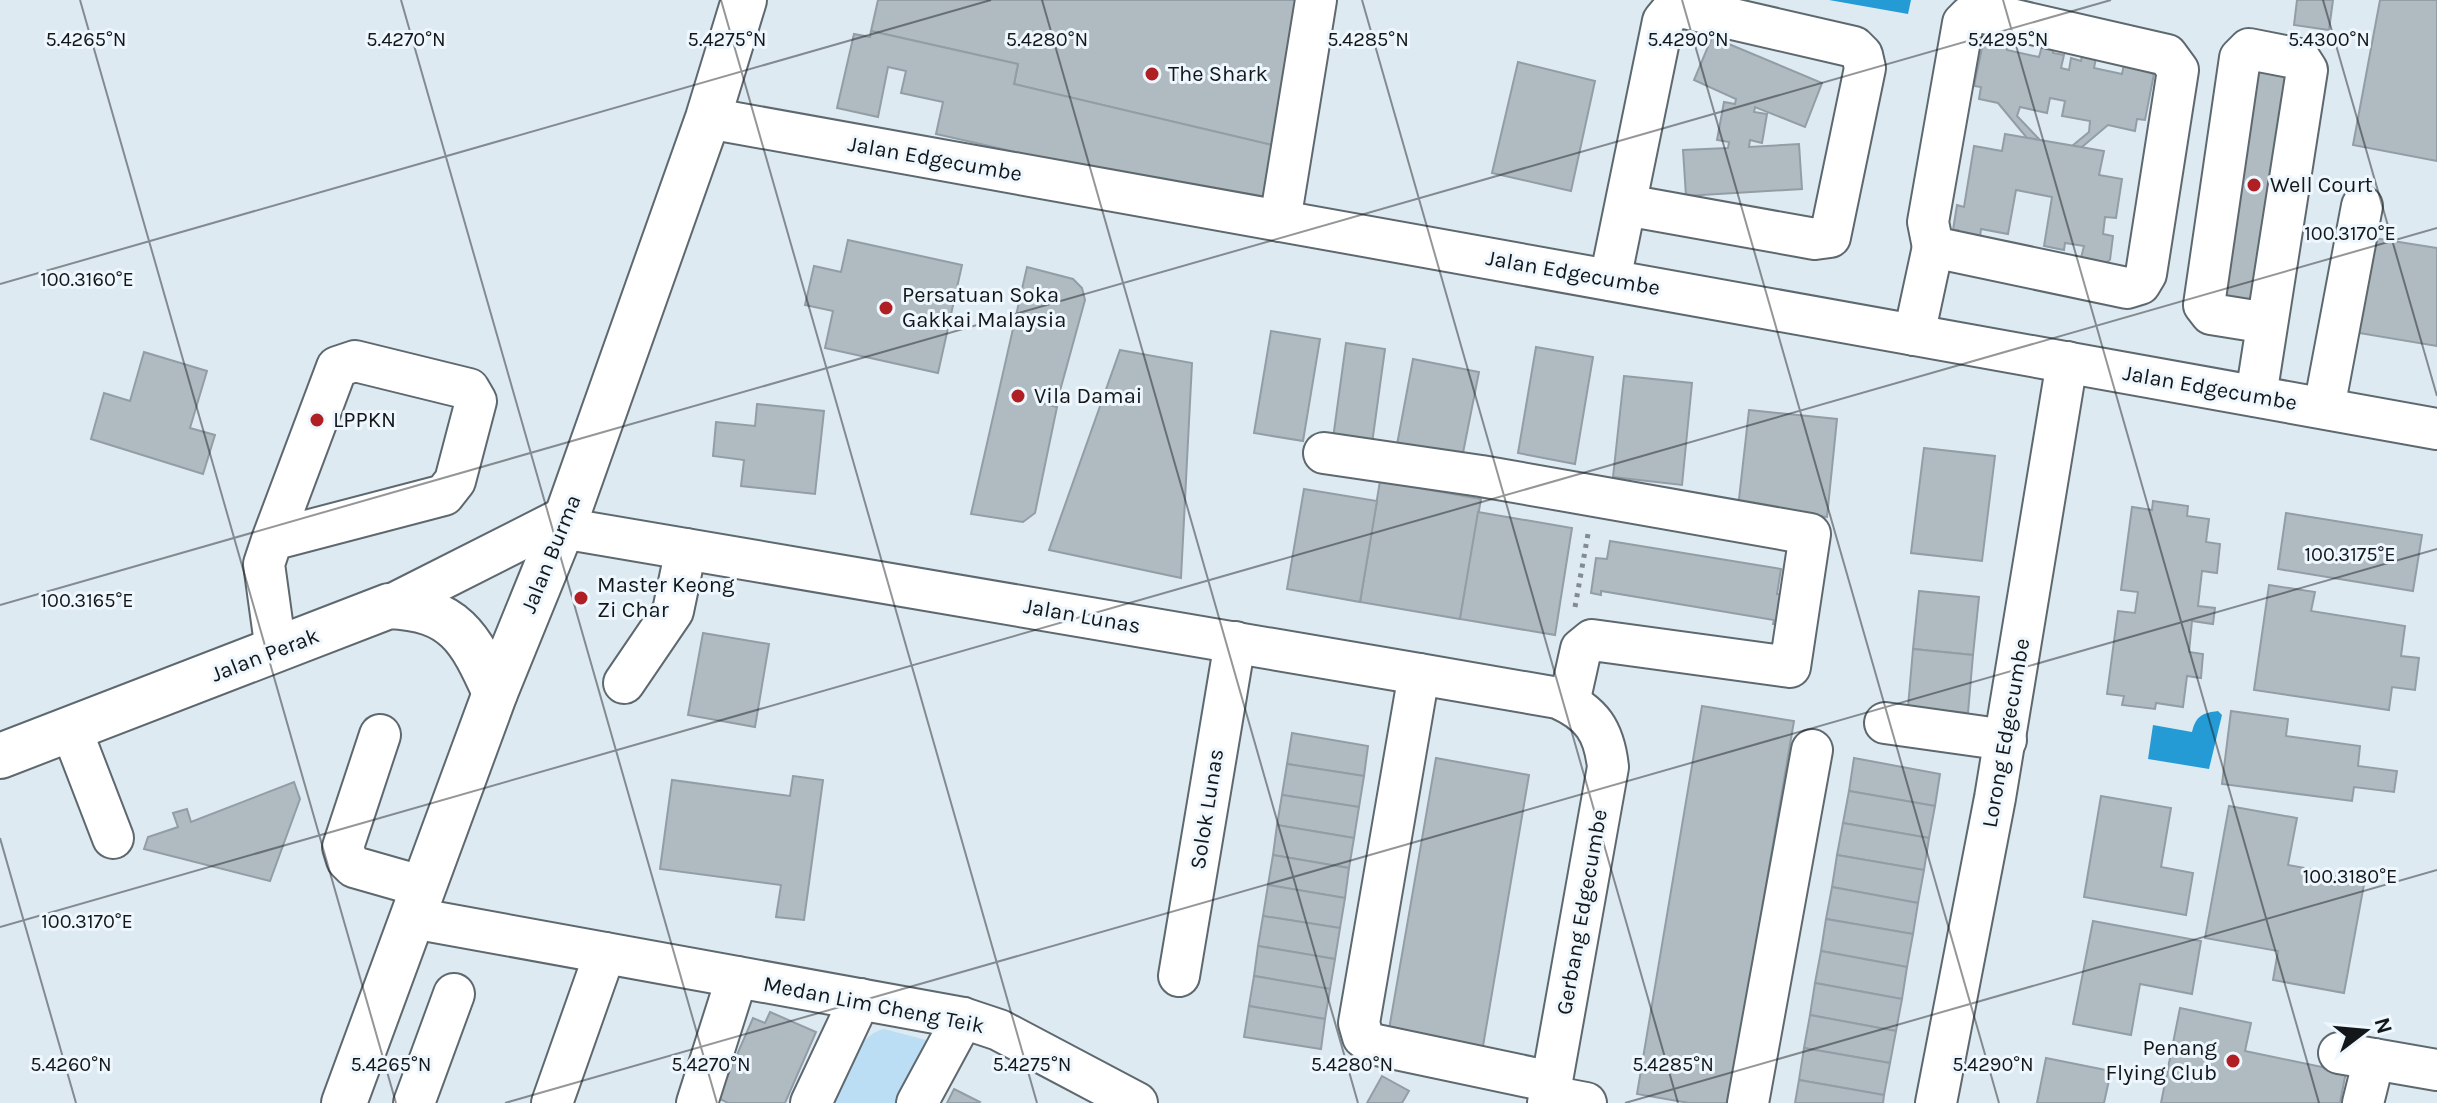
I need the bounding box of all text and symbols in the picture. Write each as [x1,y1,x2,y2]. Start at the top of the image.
text: 5.4265°N [46,28,126,51]
text: 5.4270°N [366,28,446,51]
text: 5.4275°N [688,28,766,51]
text: 5.4280°N [1006,28,1088,51]
text: 5.4285°N [1327,28,1409,51]
text: 5.4290°N [1647,28,1729,51]
text: 5.4295°N [1968,28,2049,51]
text: 5.4300°N [2288,28,2370,51]
place label: The Shark [1168,61,1268,87]
marker: The Shark [1143,65,1161,83]
street label: Jalan Edgecumbe [846,131,1024,187]
place label: Well Court [2270,172,2373,198]
marker: Well Court [2245,176,2263,194]
text: 100.3170°E [2304,222,2396,245]
street label: Jalan Edgecumbe [1484,245,1662,301]
text: 100.3160°E [40,268,134,291]
place label: Persatuan Soka Gakkai Malaysia [902,282,1066,333]
marker: Persatuan Soka Gakkai Malaysia [877,299,895,317]
street label: Jalan Edgecumbe [2121,360,2299,416]
place label: Vila Damai [1034,383,1142,409]
marker: Vila Damai [1009,387,1027,405]
place label: LPPKN [333,407,396,433]
marker: LPPKN [308,411,326,429]
street label: Jalan Burma [515,491,587,617]
text: 100.3175°E [2304,543,2396,566]
place label: Master Keong Zi Char [597,572,735,623]
text: 100.3165°E [40,589,134,612]
marker: Master Keong Zi Char [572,589,590,607]
street label: Jalan Lunas [1021,593,1143,639]
street label: Jalan Perak [207,622,323,688]
street label: Lorong Edgecumbe [1977,636,2035,830]
street label: Solok Lunas [1185,747,1229,871]
street label: Gerbang Edgecumbe [1551,807,1613,1017]
text: 100.3180°E [2303,865,2397,888]
text: 100.3170°E [41,910,133,933]
street label: Medan Lim Cheng Teik [761,971,987,1039]
north arrow [2325,991,2405,1071]
text: N [2369,1015,2398,1037]
place label: Penang Flying Club [2106,1035,2218,1086]
marker: Penang Flying Club [2224,1052,2242,1070]
text: 5.4260°N [30,1053,112,1076]
text: 5.4265°N [351,1053,431,1076]
text: 5.4270°N [671,1053,751,1076]
text: 5.4275°N [993,1053,1071,1076]
text: 5.4280°N [1311,1053,1393,1076]
text: 5.4285°N [1632,1053,1714,1076]
text: 5.4290°N [1952,1053,2034,1076]

